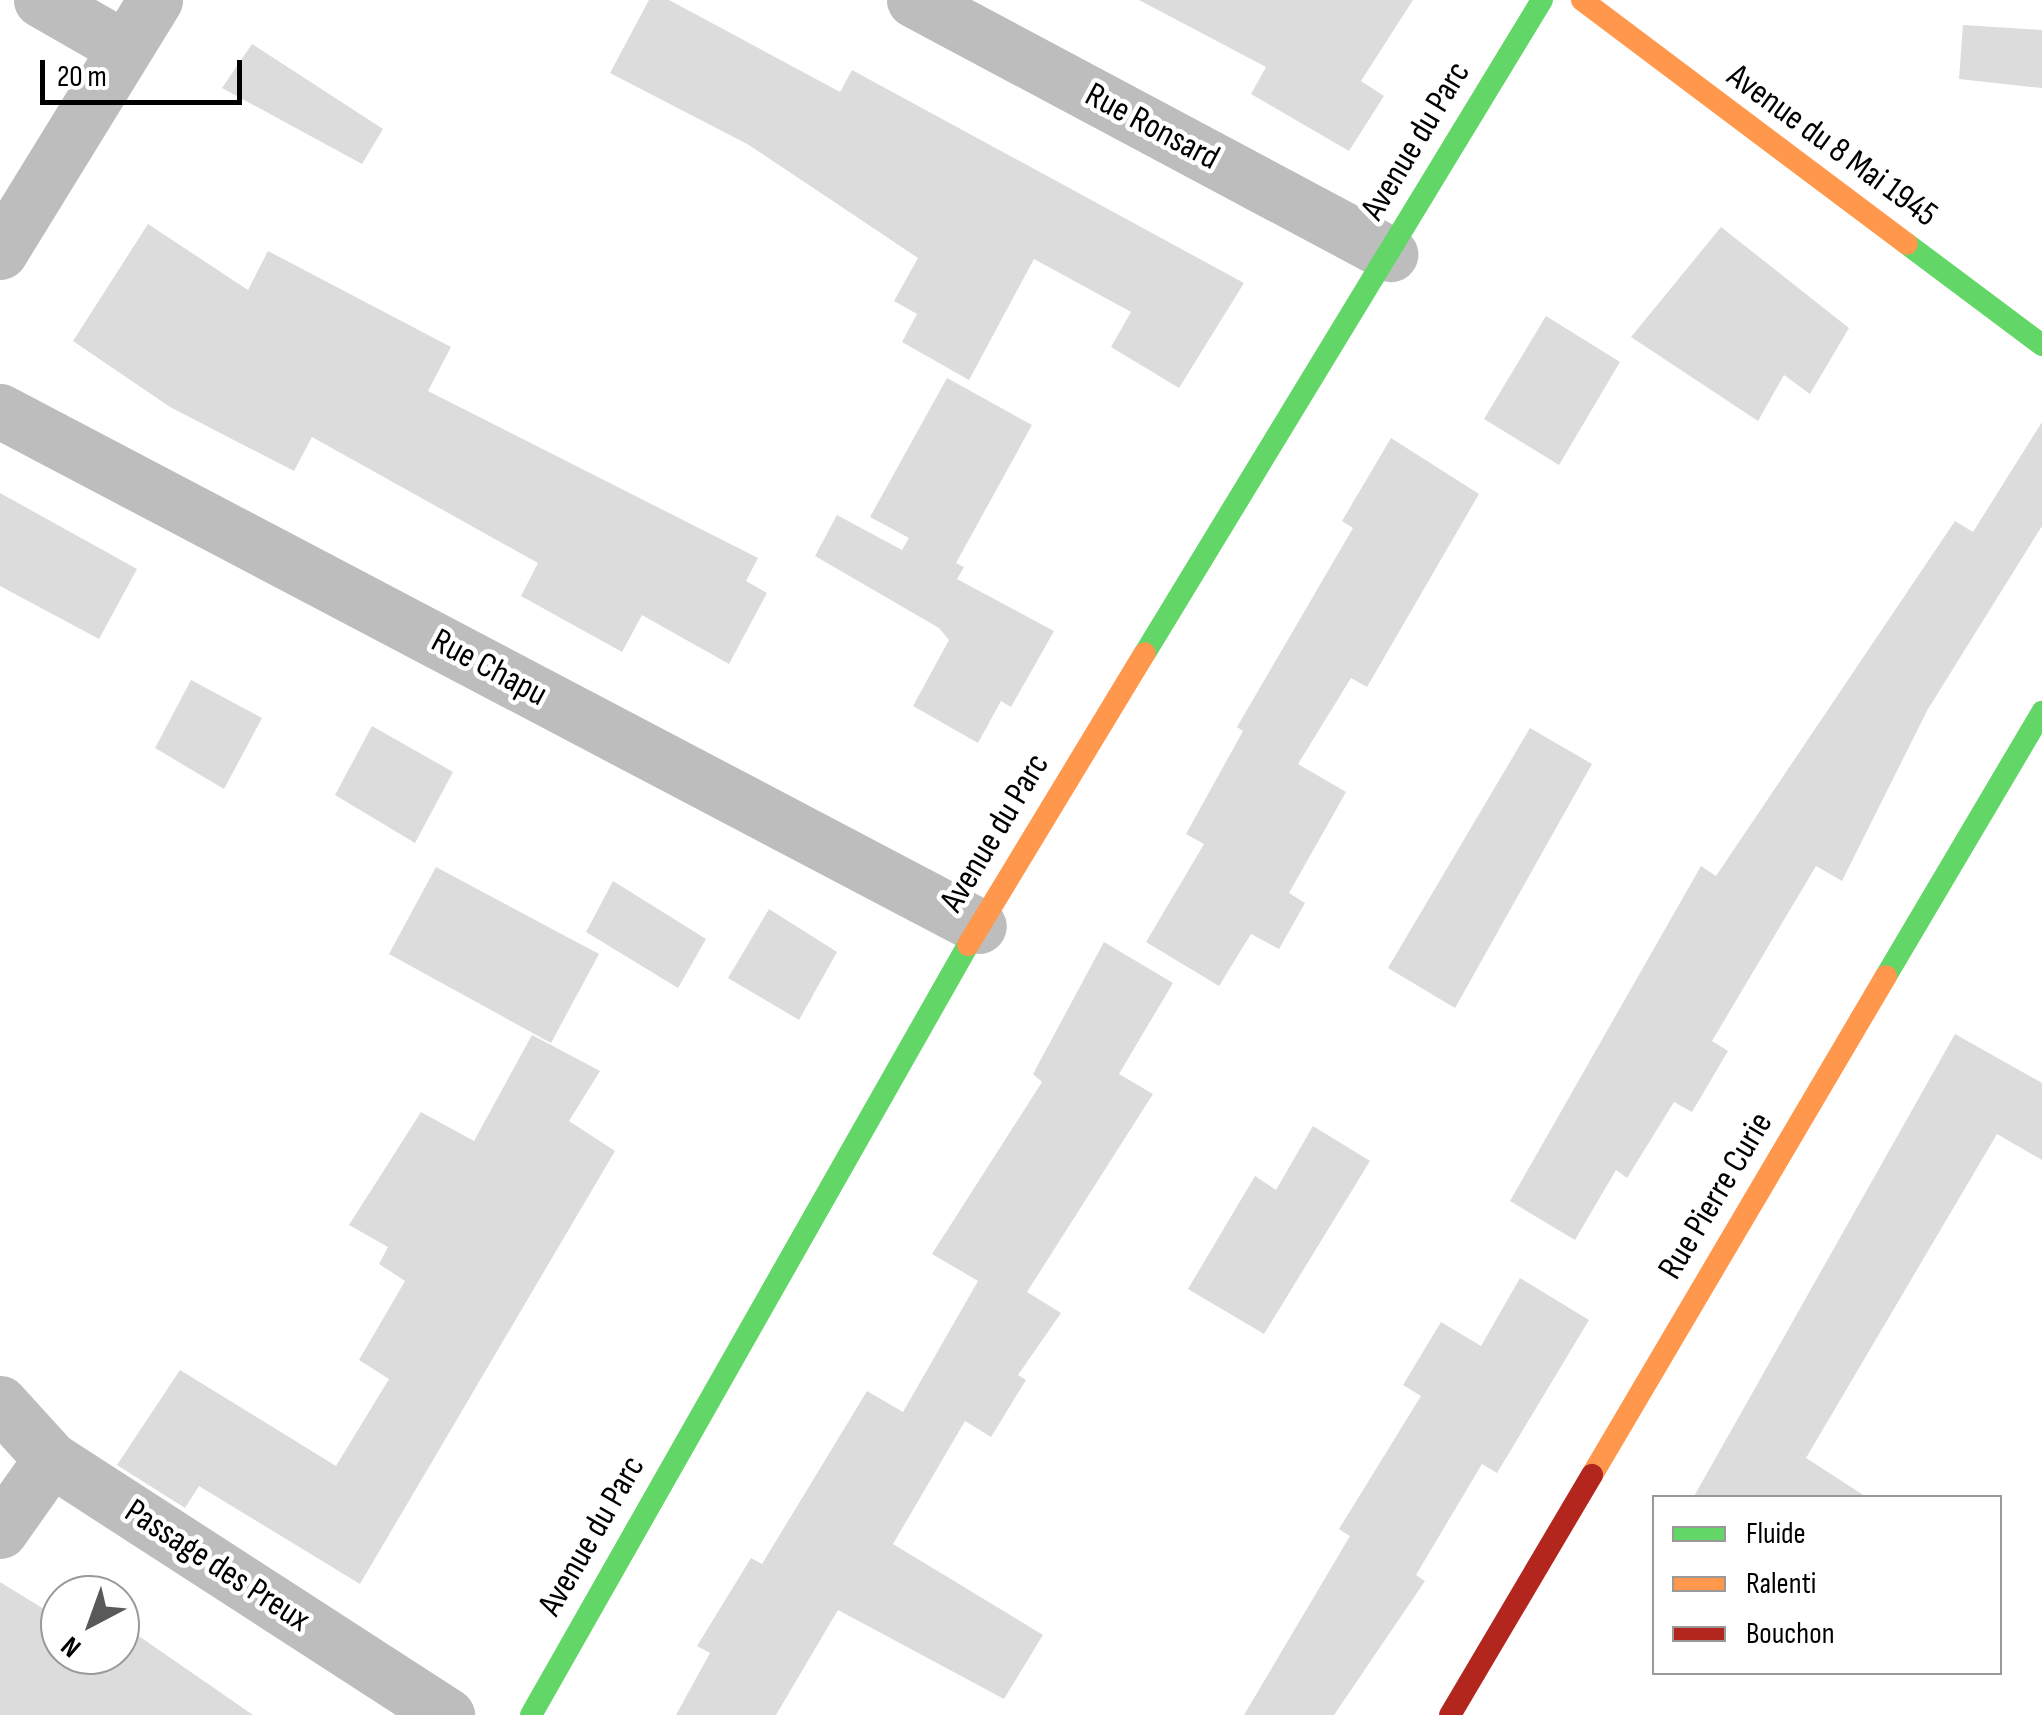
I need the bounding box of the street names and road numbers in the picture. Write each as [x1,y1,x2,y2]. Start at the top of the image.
street label: Avenue du Parc [1352,54,1480,228]
street label: Avenue du 8 Mai 1945 [1719,56,1945,236]
street label: Rue Ronsard [1078,74,1226,180]
street label: Rue Chapu [424,620,554,716]
street label: Avenue du Parc [931,746,1059,920]
street label: Rue Pierre Curie [1650,1105,1782,1287]
street label: Avenue du Parc [530,1449,654,1623]
street label: Passage des Preux [117,1491,317,1641]

